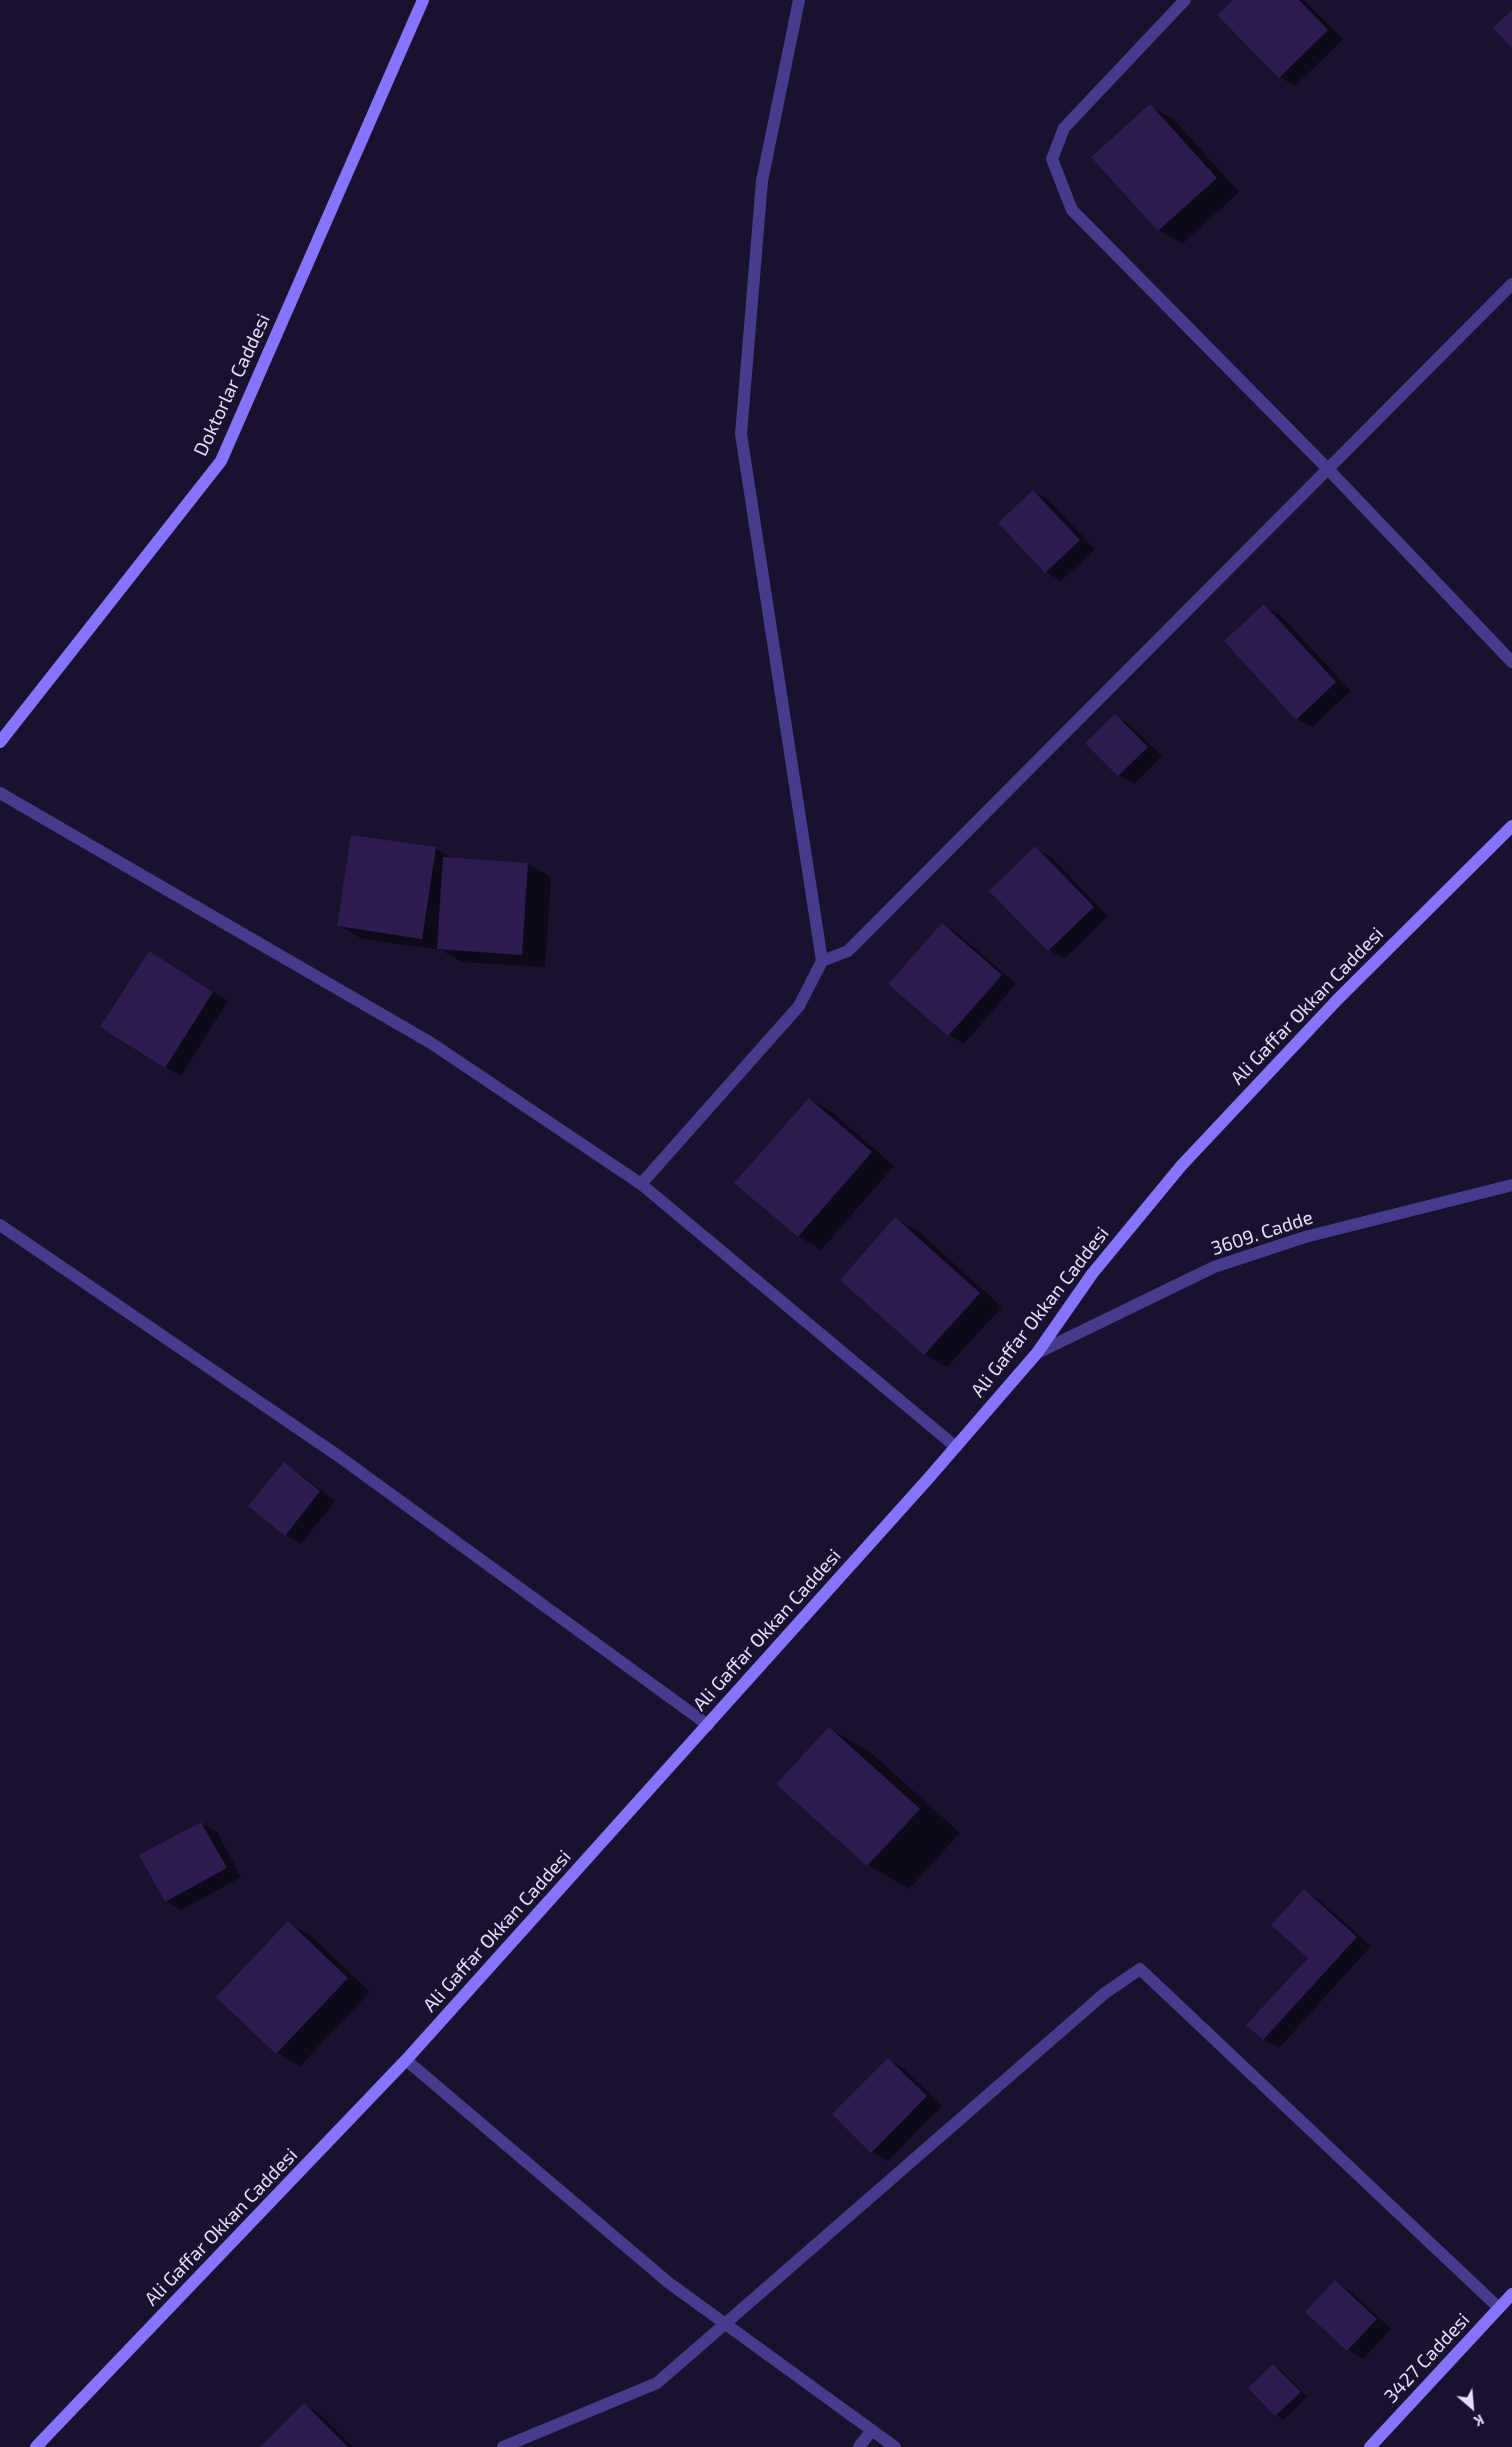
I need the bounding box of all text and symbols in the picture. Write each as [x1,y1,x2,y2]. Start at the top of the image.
street label: Doktorlar Caddesi [189,310,275,460]
street label: Ali Gaffar Okkan Caddesi [1226,923,1388,1089]
street label: 3609. Cadde [1208,1206,1316,1260]
street label: Ali Gaffar Okkan Caddesi [966,1222,1114,1402]
street label: Ali Gaffar Okkan Caddesi [688,1544,846,1716]
street label: Ali Gaffar Okkan Caddesi [418,1845,576,2017]
street label: Ali Gaffar Okkan Caddesi [140,2144,302,2310]
street label: 3427 Caddesi [1380,2308,1474,2408]
north arrow [1447,2382,1497,2432]
text: K [1471,2411,1487,2430]

